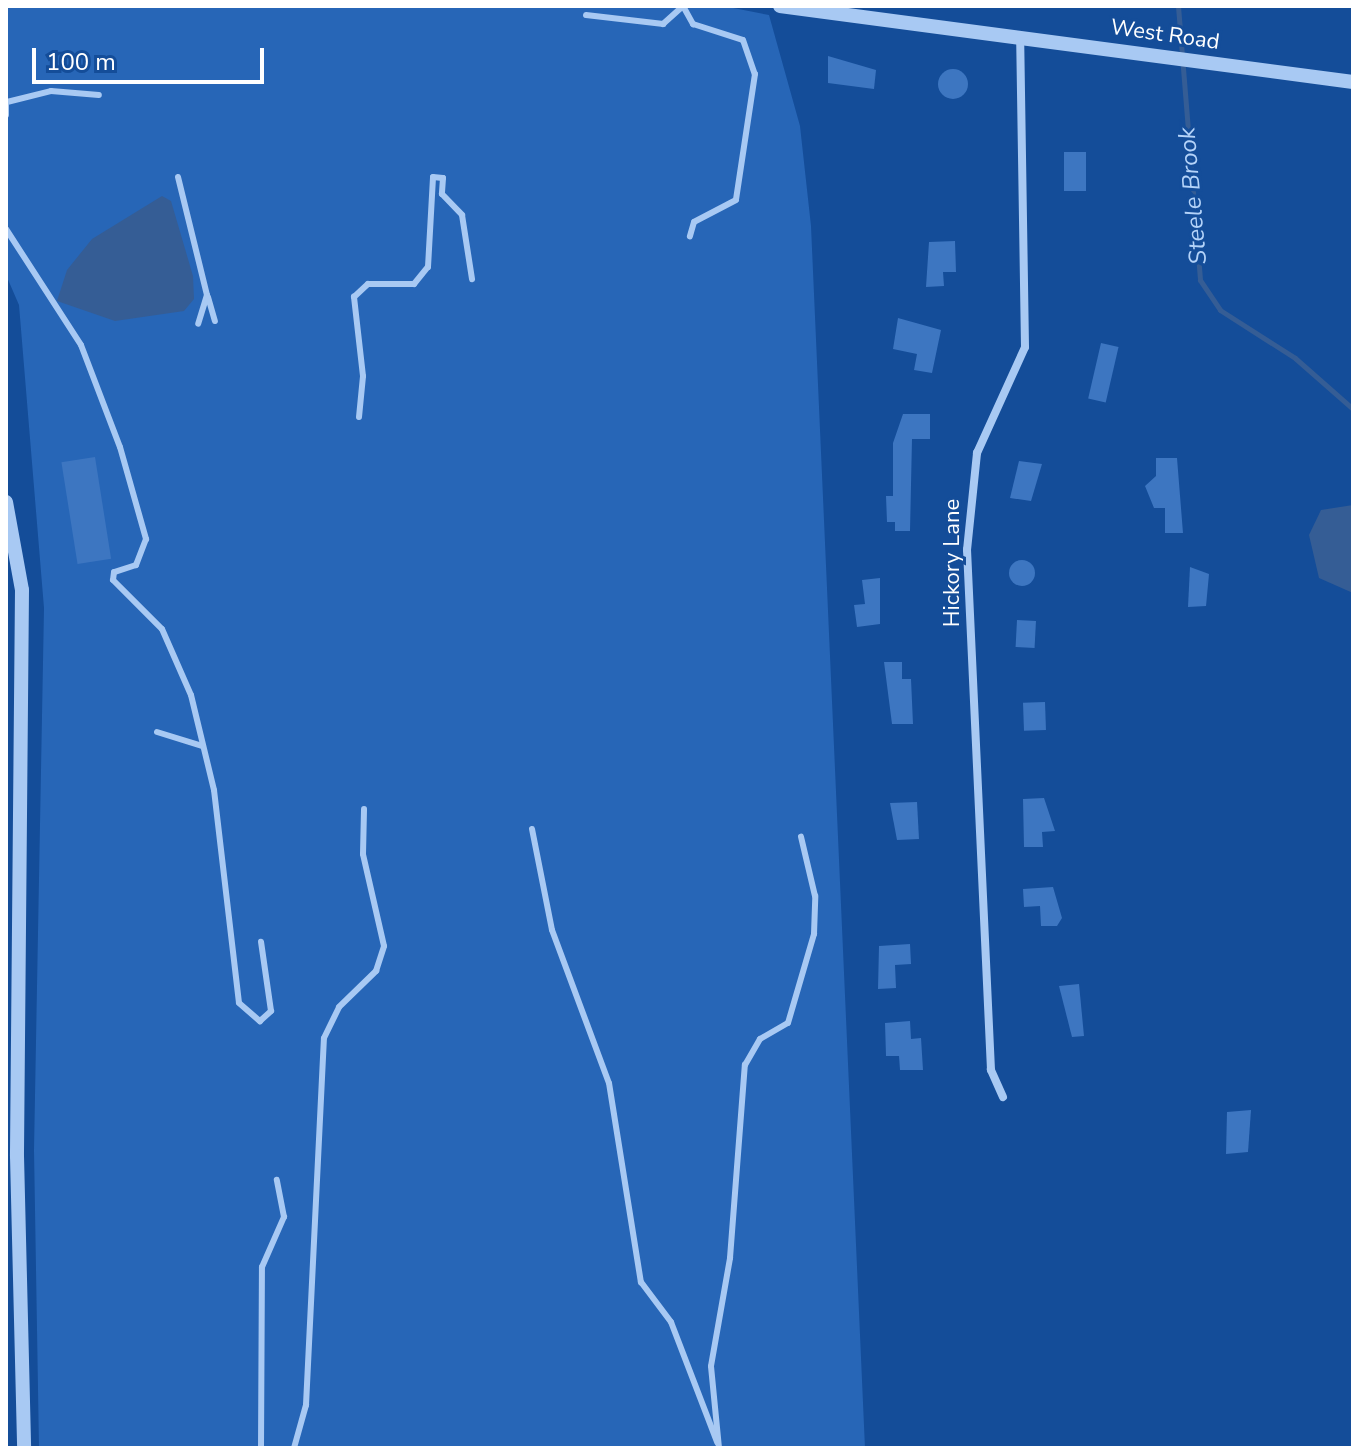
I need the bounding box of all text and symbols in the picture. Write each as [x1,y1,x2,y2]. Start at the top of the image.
street label: West Road [1109,14,1221,56]
scale bar [36,32,268,82]
text: 100 m [46,46,116,78]
water label: Steele Brook [1173,126,1213,266]
street label: Hickory Lane [940,499,966,627]

